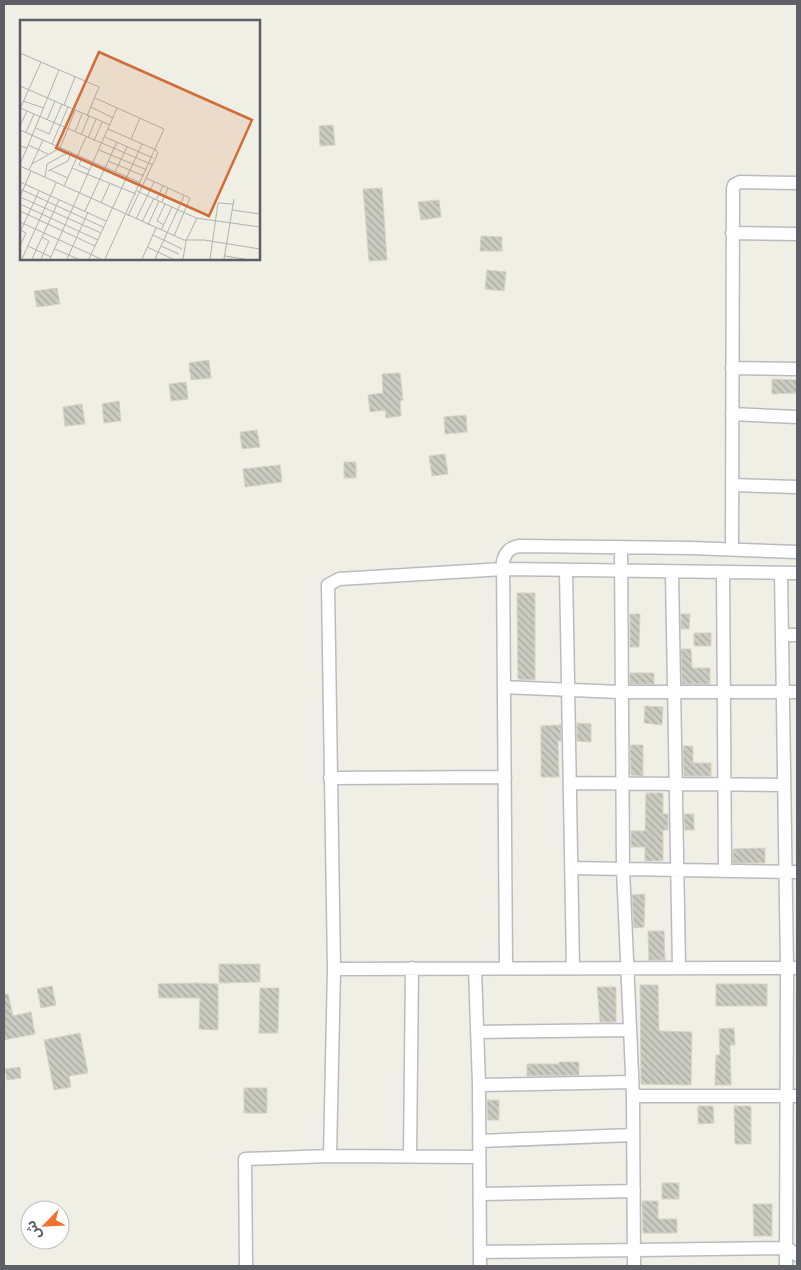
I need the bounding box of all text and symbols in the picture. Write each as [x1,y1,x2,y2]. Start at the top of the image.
inset map [20,20,260,260]
north arrow [20,1200,70,1250]
text: ش [21,1218,45,1243]

